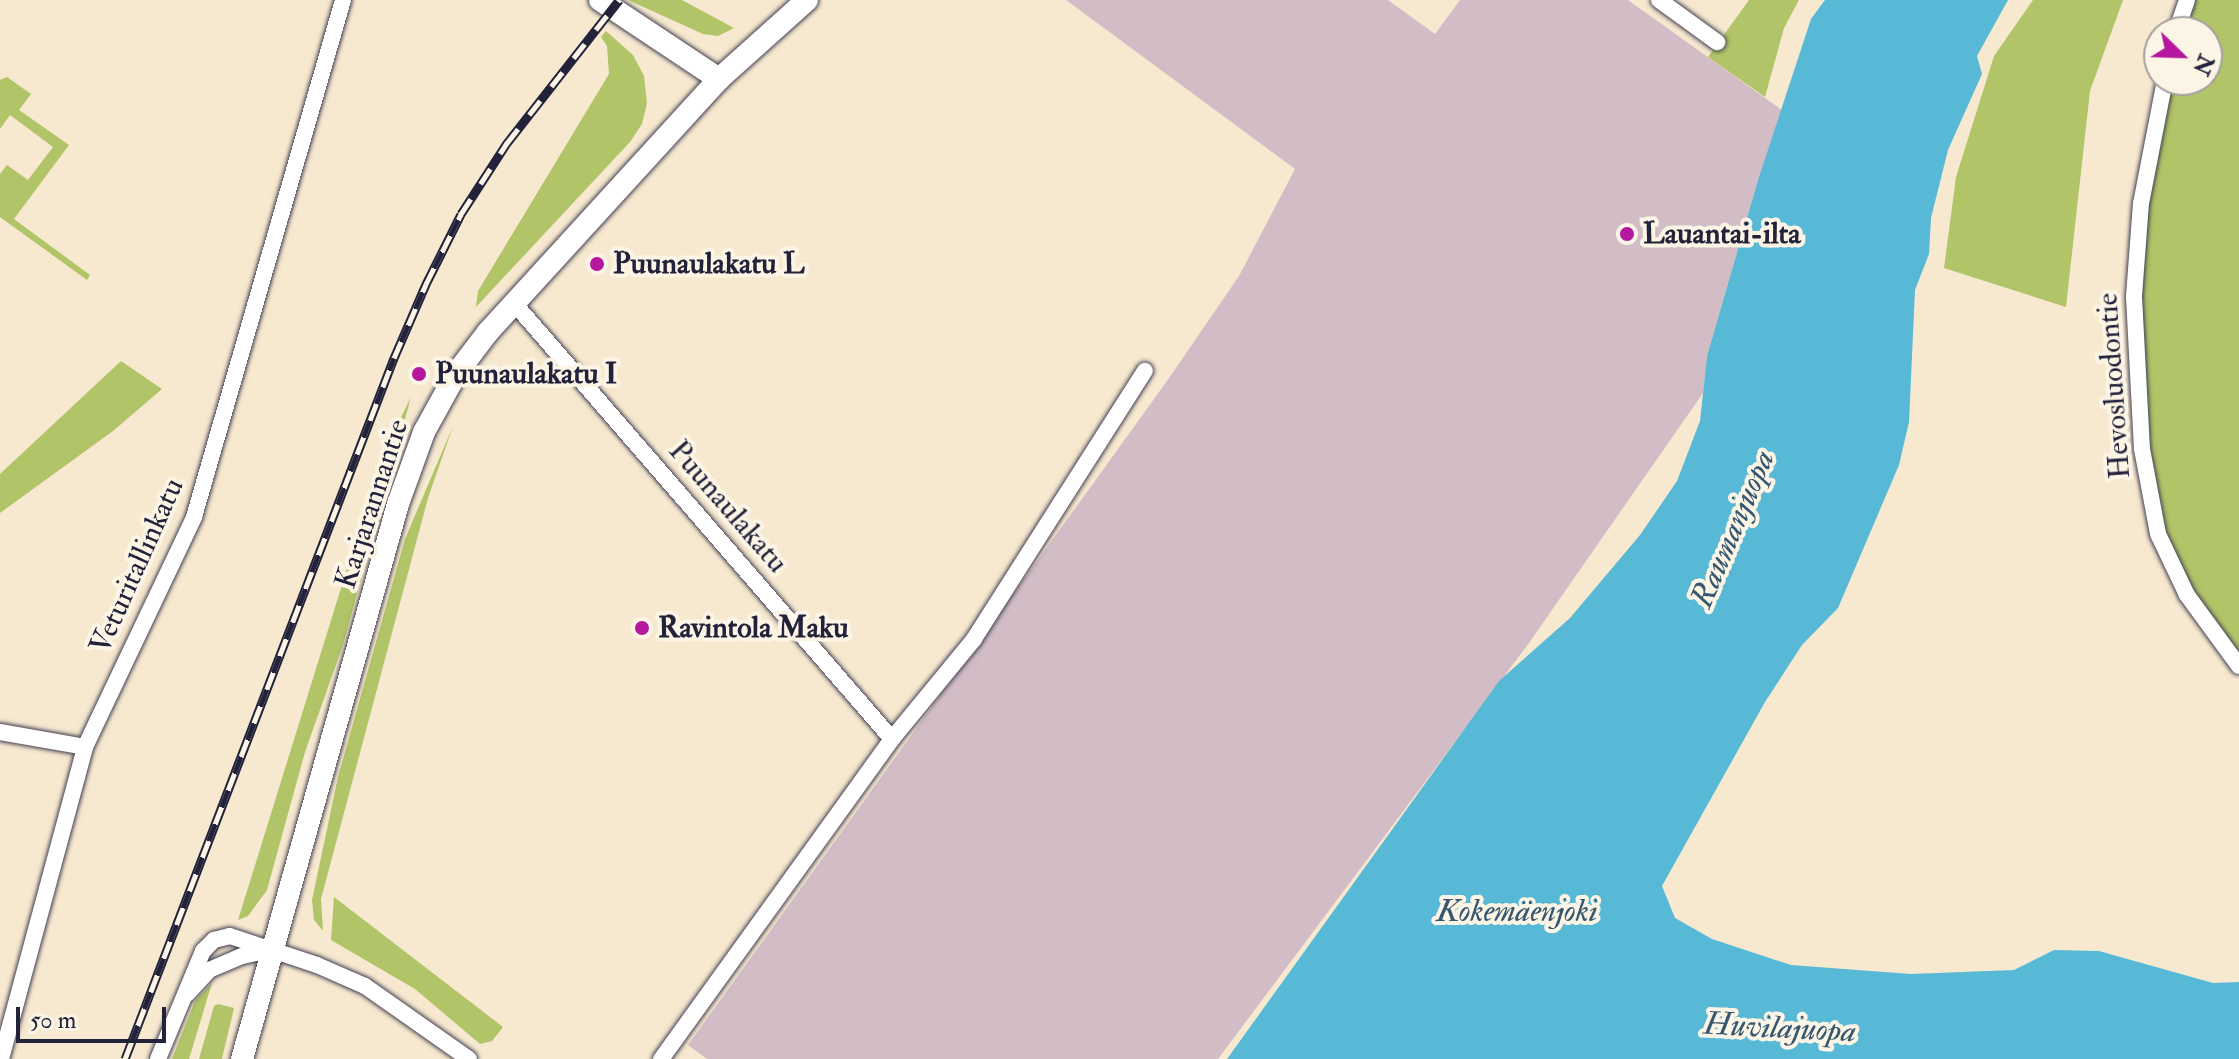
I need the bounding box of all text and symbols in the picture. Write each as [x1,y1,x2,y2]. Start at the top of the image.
north arrow [2143,16,2223,96]
text: N [2187,50,2220,79]
place label: Lauantai-ilta [1643,216,1800,252]
marker: Lauantai-ilta [1618,225,1636,243]
place label: Puunaulakatu L [613,246,805,282]
marker: Puunaulakatu L [588,255,606,273]
street label: Hevosluodontie [2090,292,2138,480]
place label: Puunaulakatu I [435,356,617,392]
marker: Puunaulakatu I [410,365,428,383]
street label: Karjarannantie [328,415,416,593]
street label: Puunaulakatu [661,433,795,581]
water label: Raumanjuopa [1683,445,1783,613]
street label: Veturitallinkatu [82,473,192,659]
place label: Ravintola Maku [658,610,849,646]
marker: Ravintola Maku [633,619,651,637]
water label: Kokemäenjoki [1436,892,1598,930]
scale bar [20,991,170,1041]
text: 50 m [30,1005,76,1036]
water label: Huvilajuopa [1703,1005,1857,1051]

